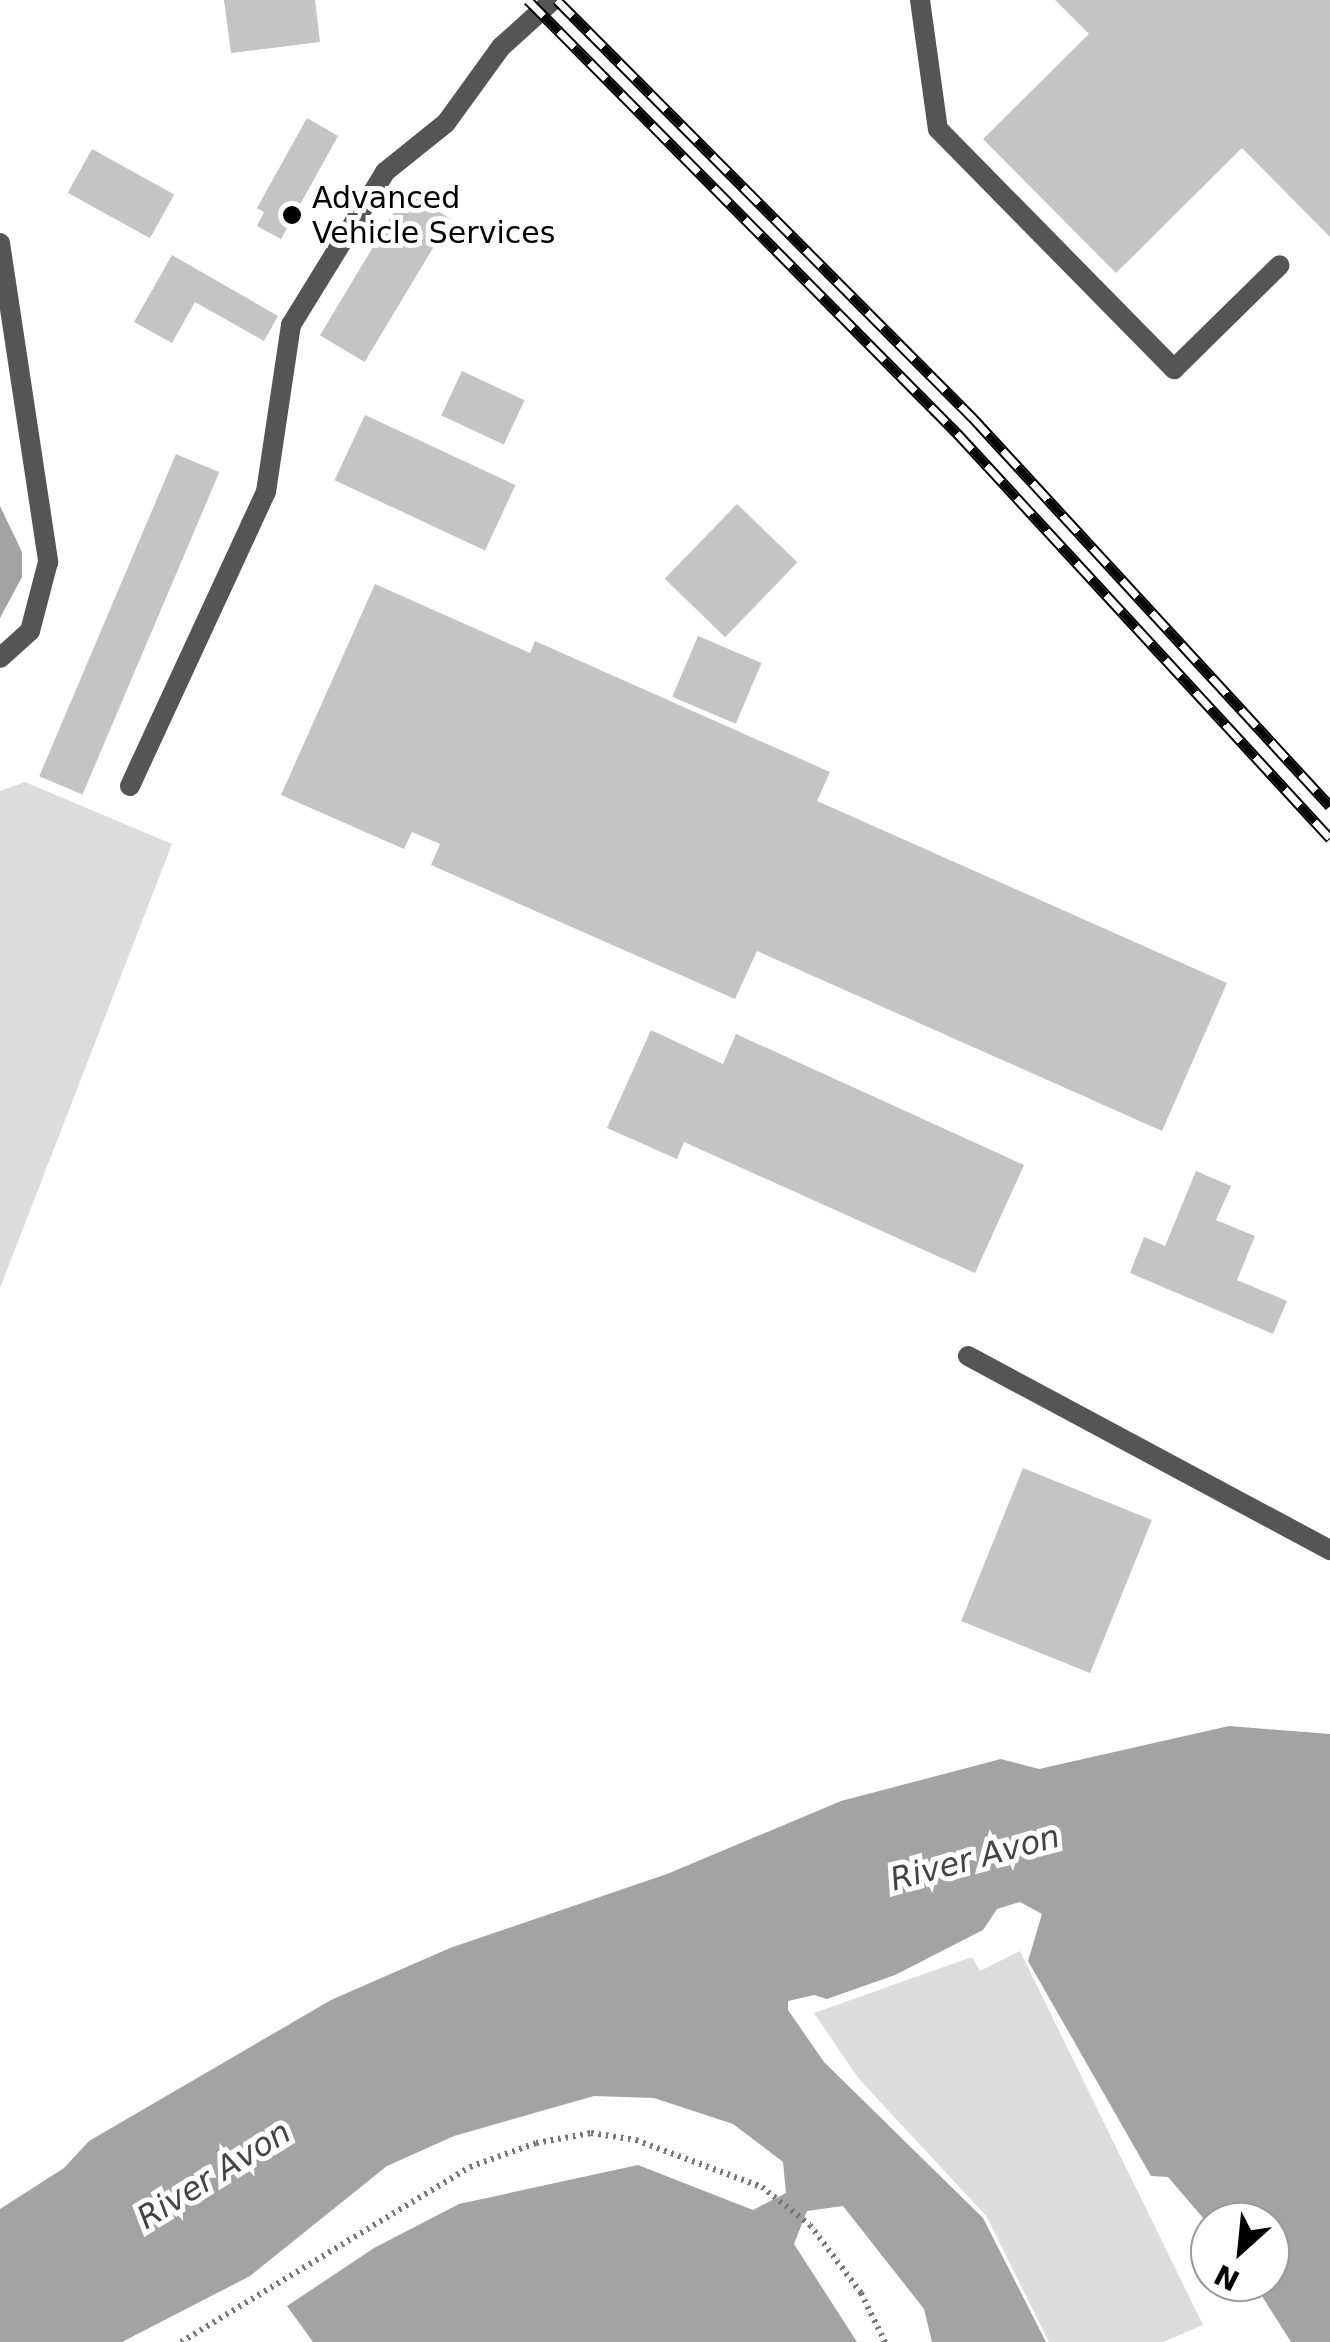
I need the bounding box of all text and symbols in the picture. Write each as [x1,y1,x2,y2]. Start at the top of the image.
place label: Advanced Vehicle Services [312,180,555,250]
marker: Advanced Vehicle Services [281,204,303,226]
water label: River Avon [886,1817,1064,1899]
water label: River Avon [130,2113,298,2237]
north arrow [1190,2202,1290,2302]
text: N [1209,2257,1245,2297]

